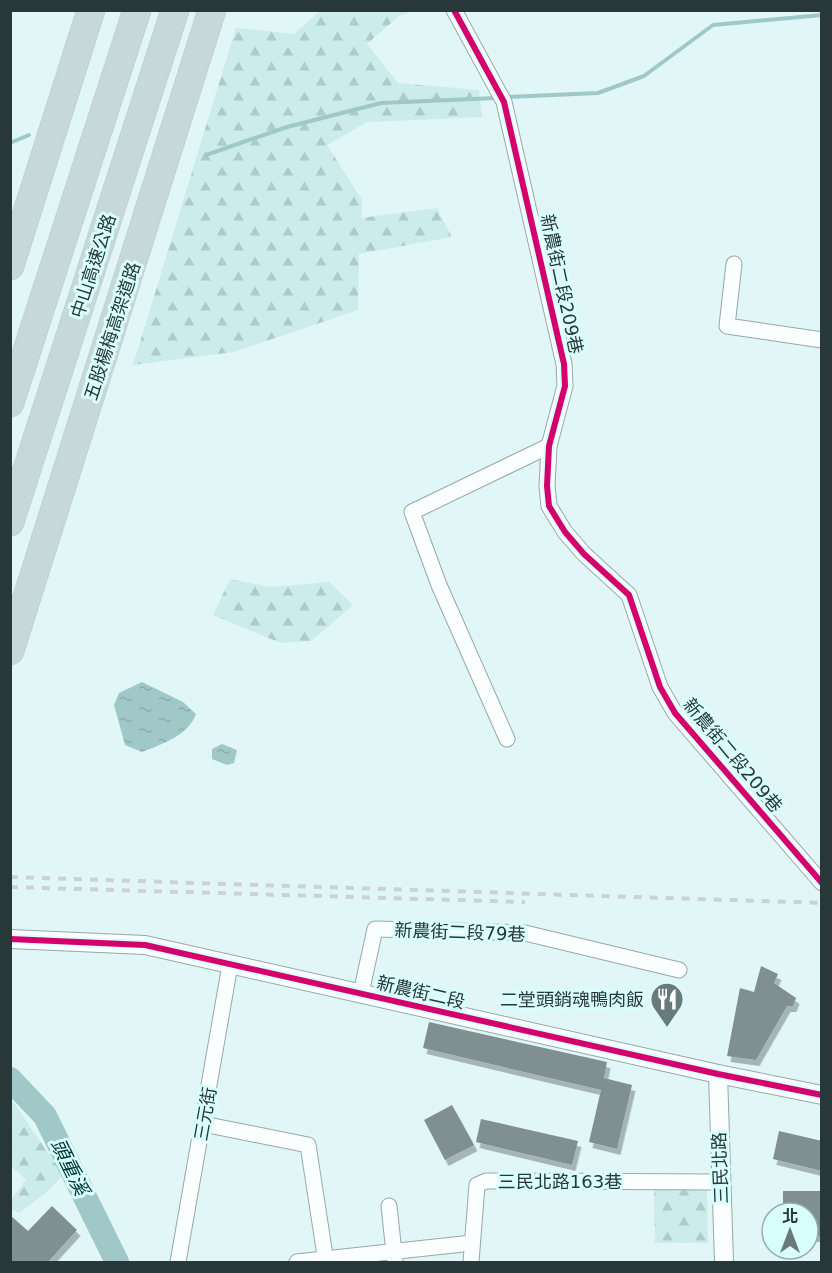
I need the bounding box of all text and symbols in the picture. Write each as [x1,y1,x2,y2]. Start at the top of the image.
street label: 中山高速公路 [66,211,120,321]
street label: 新農街二段209巷 [537,212,587,356]
street label: 五股楊梅高架道路 [80,259,144,403]
street label: 新農街二段209巷 [679,694,787,816]
street label: 新農街二段79巷 [394,919,526,945]
street label: 新農街二段 [375,972,467,1012]
restaurant icon: 二堂頭銷魂鴨肉飯 [649,981,685,1028]
place label: 二堂頭銷魂鴨肉飯 [500,989,644,1010]
street label: 三元街 [190,1086,220,1142]
street label: 三民北路 [708,1132,732,1204]
water label: 頭重溪 [46,1135,95,1202]
street label: 三民北路163巷 [498,1171,622,1192]
north arrow [760,1201,820,1261]
text: 北 [782,1207,798,1226]

